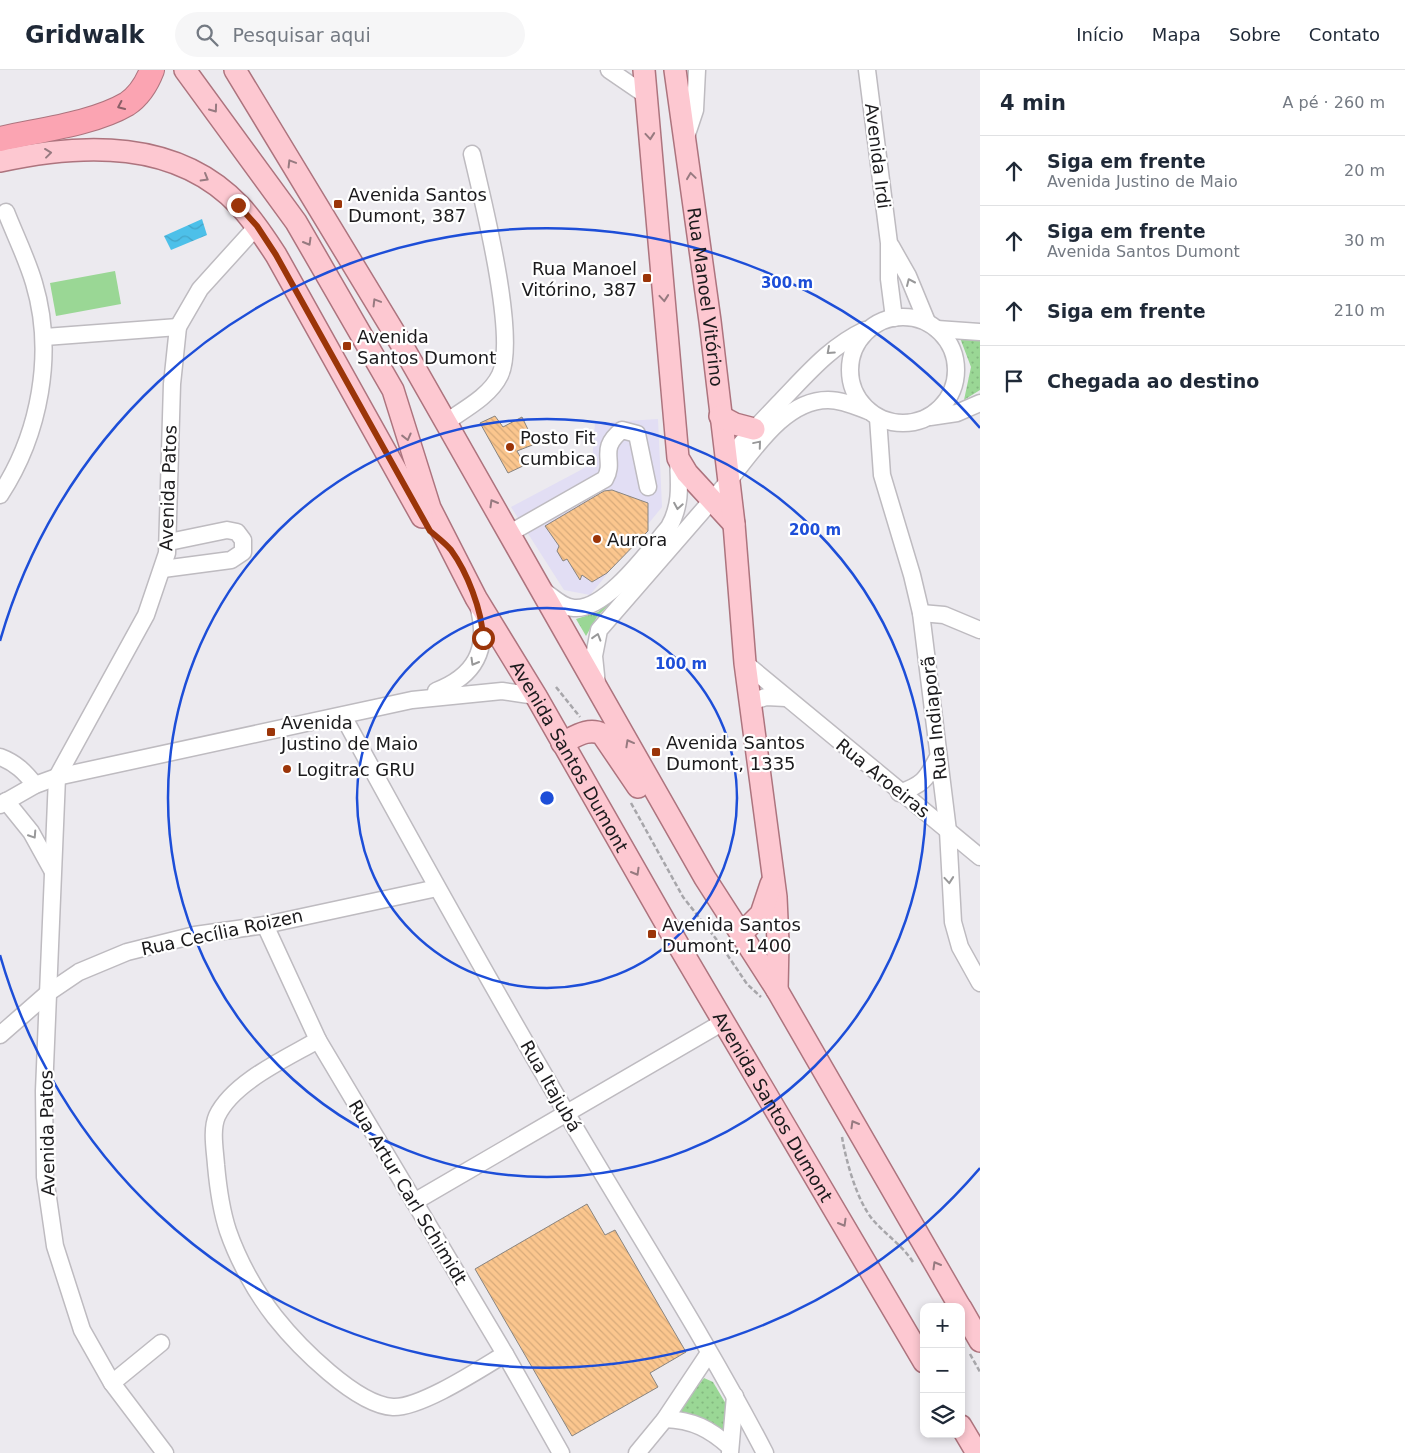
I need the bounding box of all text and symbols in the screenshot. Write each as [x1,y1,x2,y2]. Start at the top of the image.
search box [175,12,525,57]
text: Gridwalk [25,21,145,49]
icon: search [193,21,221,49]
text: Pesquisar aqui [233,24,371,46]
text: Início [1076,24,1124,45]
text: Mapa [1152,24,1201,45]
text: Sobre [1229,24,1281,45]
text: Contato [1309,24,1380,45]
text: 4 min [1000,91,1066,115]
text: A pé · 260 m [1283,93,1385,112]
one-way arrow [117,99,126,110]
street label: Avenida Irdi [861,102,895,210]
one-way arrow [208,103,217,113]
one-way arrow [645,132,656,140]
one-way arrow [44,148,52,159]
text: Siga em frente [1047,150,1206,172]
icon: ahead [1000,157,1028,185]
one-way arrow [288,159,298,168]
text: 20 m [1344,161,1385,180]
one-way arrow [199,172,208,182]
one-way arrow [686,172,697,180]
text: Avenida Justino de Maio [1047,172,1238,191]
place label: Avenida Santos Dumont, 387 [348,184,487,226]
route end [227,194,250,217]
marker: Avenida Santos Dumont, 387 [332,198,344,210]
street label: Rua Manoel Vitórino [684,206,728,388]
text: Siga em frente [1047,220,1206,242]
icon: ahead [1000,227,1028,255]
text: 30 m [1344,231,1385,250]
one-way arrow [301,236,311,245]
text: Avenida Santos Dumont [1047,242,1240,261]
place label: Rua Manoel Vitórino, 387 [521,258,637,300]
marker: Rua Manoel Vitórino, 387 [641,272,653,284]
text: 300 m [761,274,813,292]
one-way arrow [906,278,916,287]
one-way arrow [659,294,670,302]
icon: ahead [1000,297,1028,325]
one-way arrow [372,298,382,307]
text: Siga em frente [1047,300,1206,322]
text: 210 m [1334,301,1385,320]
place label: Avenida Santos Dumont [357,326,496,368]
marker: Avenida Santos Dumont [341,340,353,352]
one-way arrow [826,345,835,354]
icon: arrive [1000,367,1028,395]
text: Chegada ao destino [1047,370,1259,392]
street label: Avenida Patos [155,425,181,551]
place label: Posto Fit cumbica [520,427,596,469]
one-way arrow [401,432,412,441]
marker: Posto Fit cumbica [504,441,516,453]
one-way arrow [752,441,761,450]
one-way arrow [489,499,499,508]
one-way arrow [673,502,683,511]
text: 200 m [789,521,841,539]
place label: Aurora [607,529,667,550]
marker: Aurora [591,533,603,545]
route start [472,627,495,650]
one-way arrow [592,633,602,642]
text: 100 m [655,655,707,673]
street label: Rua Indiaporã [917,655,951,781]
one-way arrow [470,656,480,665]
street label: Avenida Santos Dumont [506,657,633,856]
place label: Avenida Justino de Maio [280,712,418,754]
marker: Avenida Justino de Maio [265,726,277,738]
place label: Avenida Santos Dumont, 1335 [666,732,805,774]
street label: Rua Aroeiras [832,734,934,822]
one-way arrow [626,740,636,749]
marker: Avenida Santos Dumont, 1335 [650,746,662,758]
place label: Logitrac GRU [297,759,415,780]
marker: Logitrac GRU [281,763,293,775]
centre of rings [538,789,556,807]
one-way arrow [27,829,36,838]
one-way arrow [630,867,640,876]
one-way arrow [944,876,955,884]
street label: Rua Cecília Roizen [139,905,305,959]
place label: Avenida Santos Dumont, 1400 [662,914,801,956]
marker: Avenida Santos Dumont, 1400 [646,928,658,940]
street label: Avenida Santos Dumont [709,1008,838,1205]
street label: Rua Itajubá [516,1037,586,1135]
street label: Avenida Patos [35,1070,59,1196]
street label: Rua Artur Carl Schimidt [344,1096,472,1288]
one-way arrow [851,1121,861,1130]
one-way arrow [837,1218,847,1227]
one-way arrow [932,1261,942,1270]
map controls [920,1303,965,1438]
button: + [920,1303,965,1348]
button: − [920,1348,965,1393]
button: layers [920,1393,965,1438]

